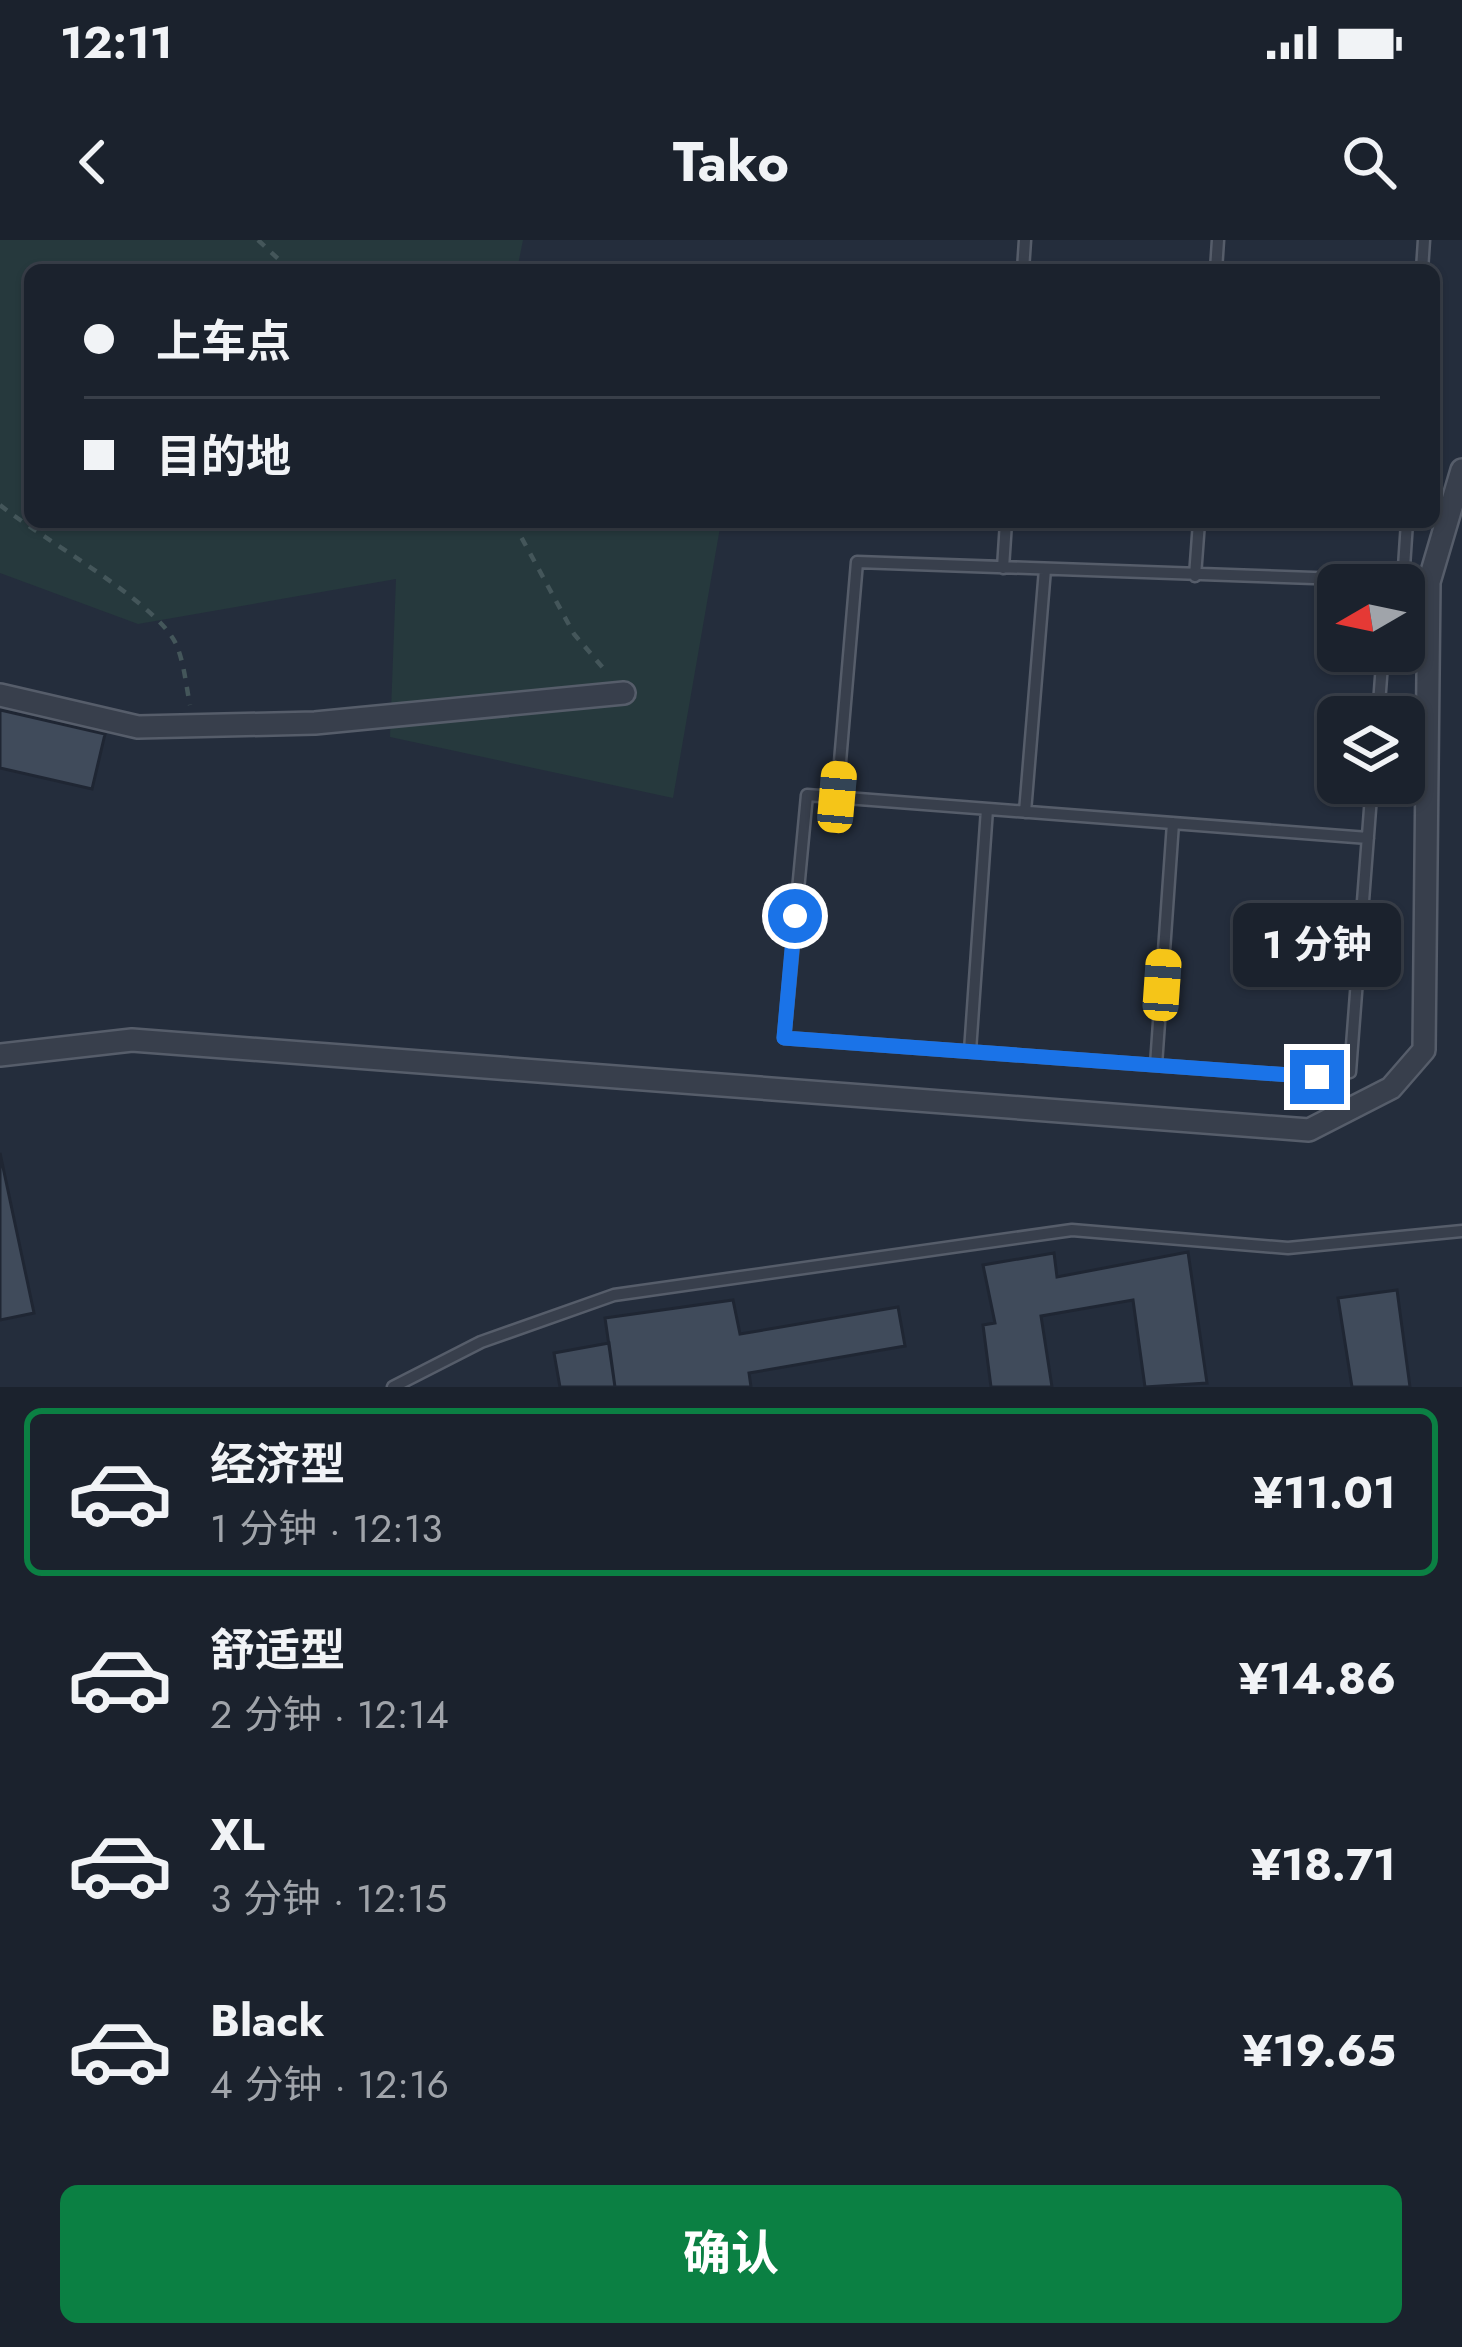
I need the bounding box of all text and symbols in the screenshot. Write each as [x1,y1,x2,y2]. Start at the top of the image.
text: 12:11 [60,10,173,75]
text: Tako [673,123,789,201]
icon: back [60,129,126,195]
icon: search [1336,129,1402,195]
text: 上车点 [156,309,291,374]
text: 目的地 [156,424,291,489]
north arrow [1317,564,1425,672]
map controls [1317,564,1425,804]
button: layers [1317,696,1425,804]
car [816,760,858,834]
route start [768,889,822,943]
callout: 1 分钟 [1233,903,1401,987]
text: 1 分钟 [1262,916,1372,973]
car [1142,948,1182,1022]
route end [1290,1050,1344,1104]
text: 经济型 [210,1432,345,1497]
icon: car [66,1438,174,1546]
text: ¥11.01 [1253,1460,1396,1525]
text: 1 分钟 · 12:13 [210,1500,443,1557]
text: 舒适型 [210,1618,345,1683]
icon: car [66,1624,174,1732]
text: ¥14.86 [1239,1646,1396,1711]
text: 2 分钟 · 12:14 [210,1686,449,1743]
text: XL [210,1802,265,1867]
icon: car [66,1810,174,1918]
text: ¥18.71 [1251,1832,1396,1897]
text: 3 分钟 · 12:15 [210,1870,447,1927]
text: Black [210,1988,324,2053]
icon: car [66,1996,174,2104]
text: ¥19.65 [1242,2018,1396,2083]
text: 4 分钟 · 12:16 [210,2056,449,2113]
button: 确认 [60,2185,1402,2323]

